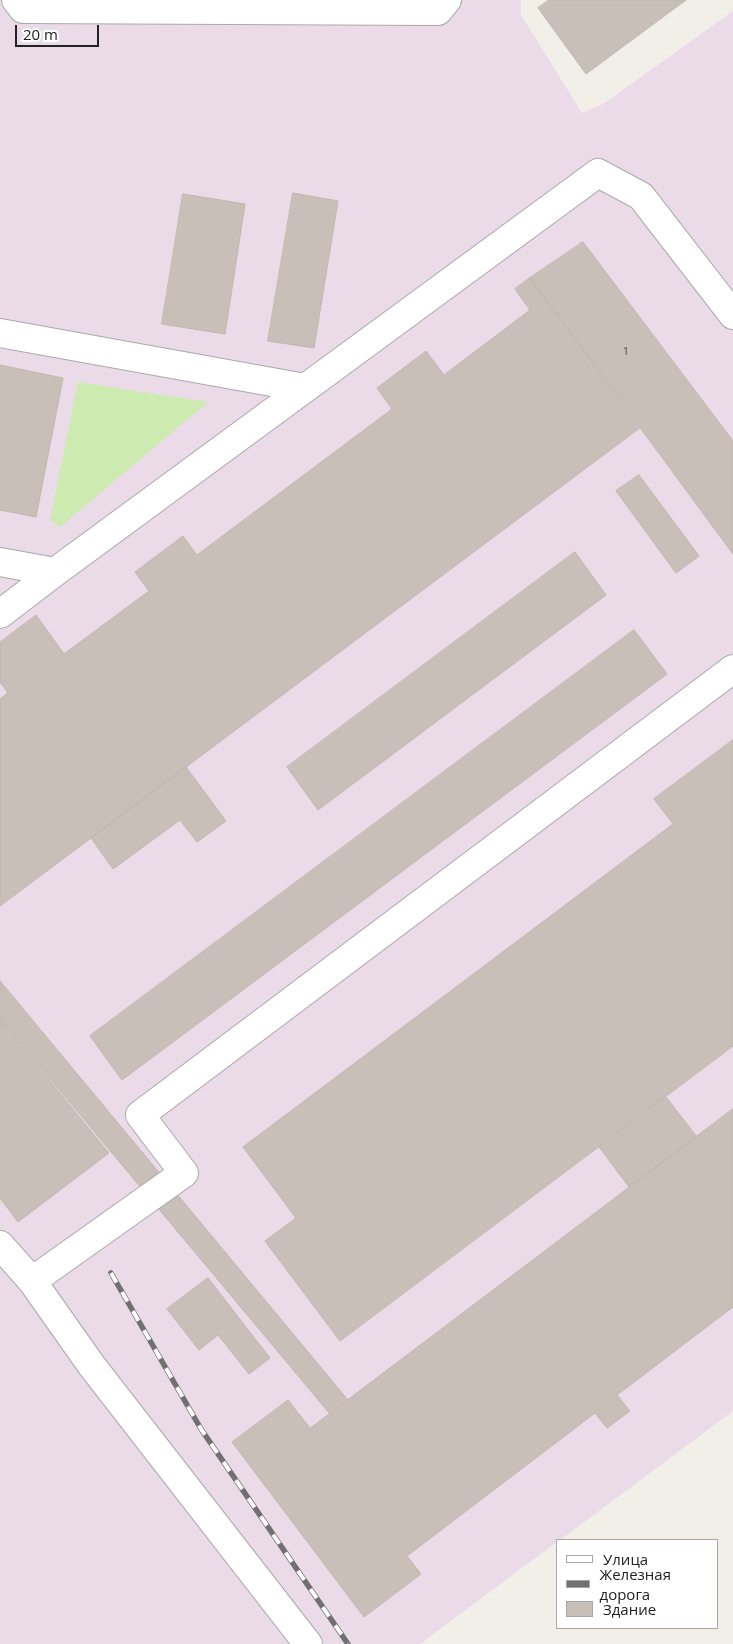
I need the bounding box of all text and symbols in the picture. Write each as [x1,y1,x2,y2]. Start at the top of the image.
scale bar [18,15,101,47]
text: 20 m [23,24,58,44]
house number: 1 [623,345,629,359]
legend [556,1539,718,1629]
text: Улица [603,1549,648,1569]
text: Железная дорога [600,1564,671,1604]
text: Здание [603,1599,656,1619]

